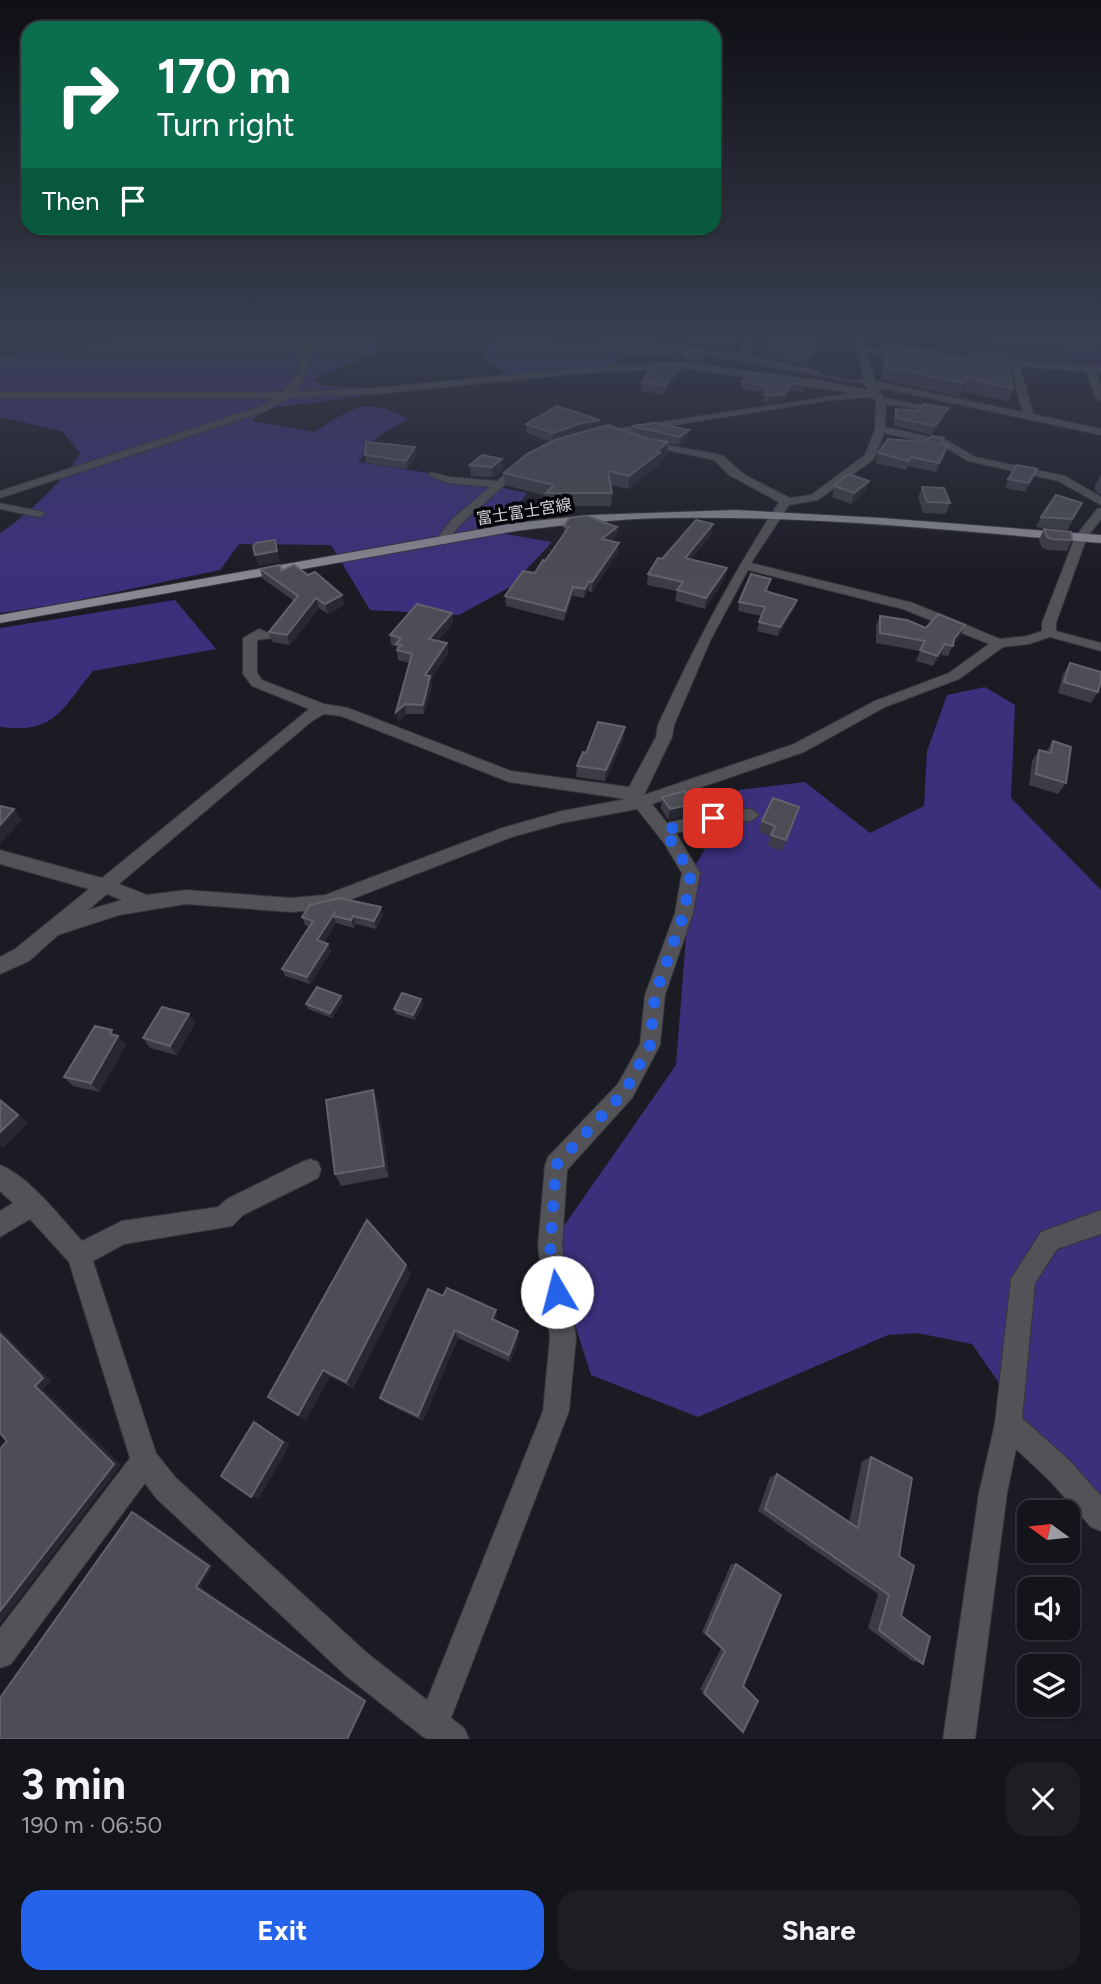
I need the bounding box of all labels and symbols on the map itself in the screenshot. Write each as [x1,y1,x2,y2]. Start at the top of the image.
street label: 富士富士宮線 [475,495,573,528]
pin [683,788,743,848]
position arrow [520,1255,594,1329]
north arrow [1017,1500,1080,1563]

